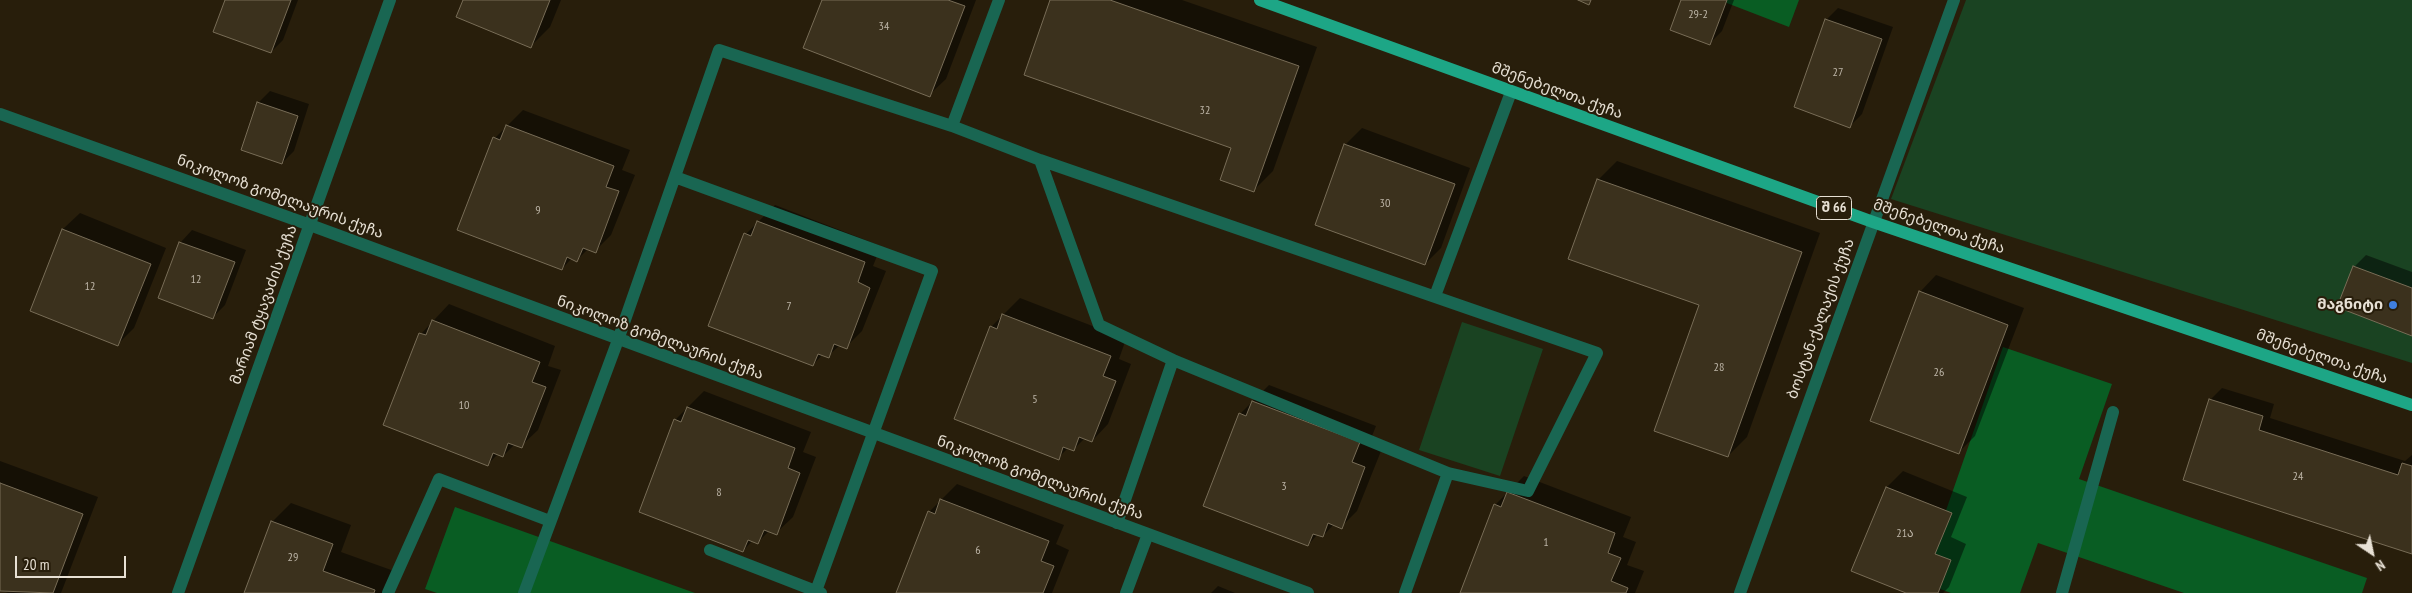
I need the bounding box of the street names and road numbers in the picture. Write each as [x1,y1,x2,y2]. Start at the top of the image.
street label: მშენებელთა ქუჩა [1489,59,1625,123]
street label: ნიკოლოზ გომელაურის ქუჩა [174,151,386,243]
street label: მშენებელთა ქუჩა [1871,196,2007,258]
road number: შ 66 [1816,197,1852,220]
street label: მარიამ ტყავაძის ქუჩა [227,223,301,387]
street label: ბოსტან-ქალაქის ქუჩა [1784,236,1858,402]
street label: ნიკოლოზ გომელაურის ქუჩა [554,292,766,384]
street label: მშენებელთა ქუჩა [2254,326,2390,388]
street label: ნიკოლოზ გომელაურის ქუჩა [934,432,1146,524]

